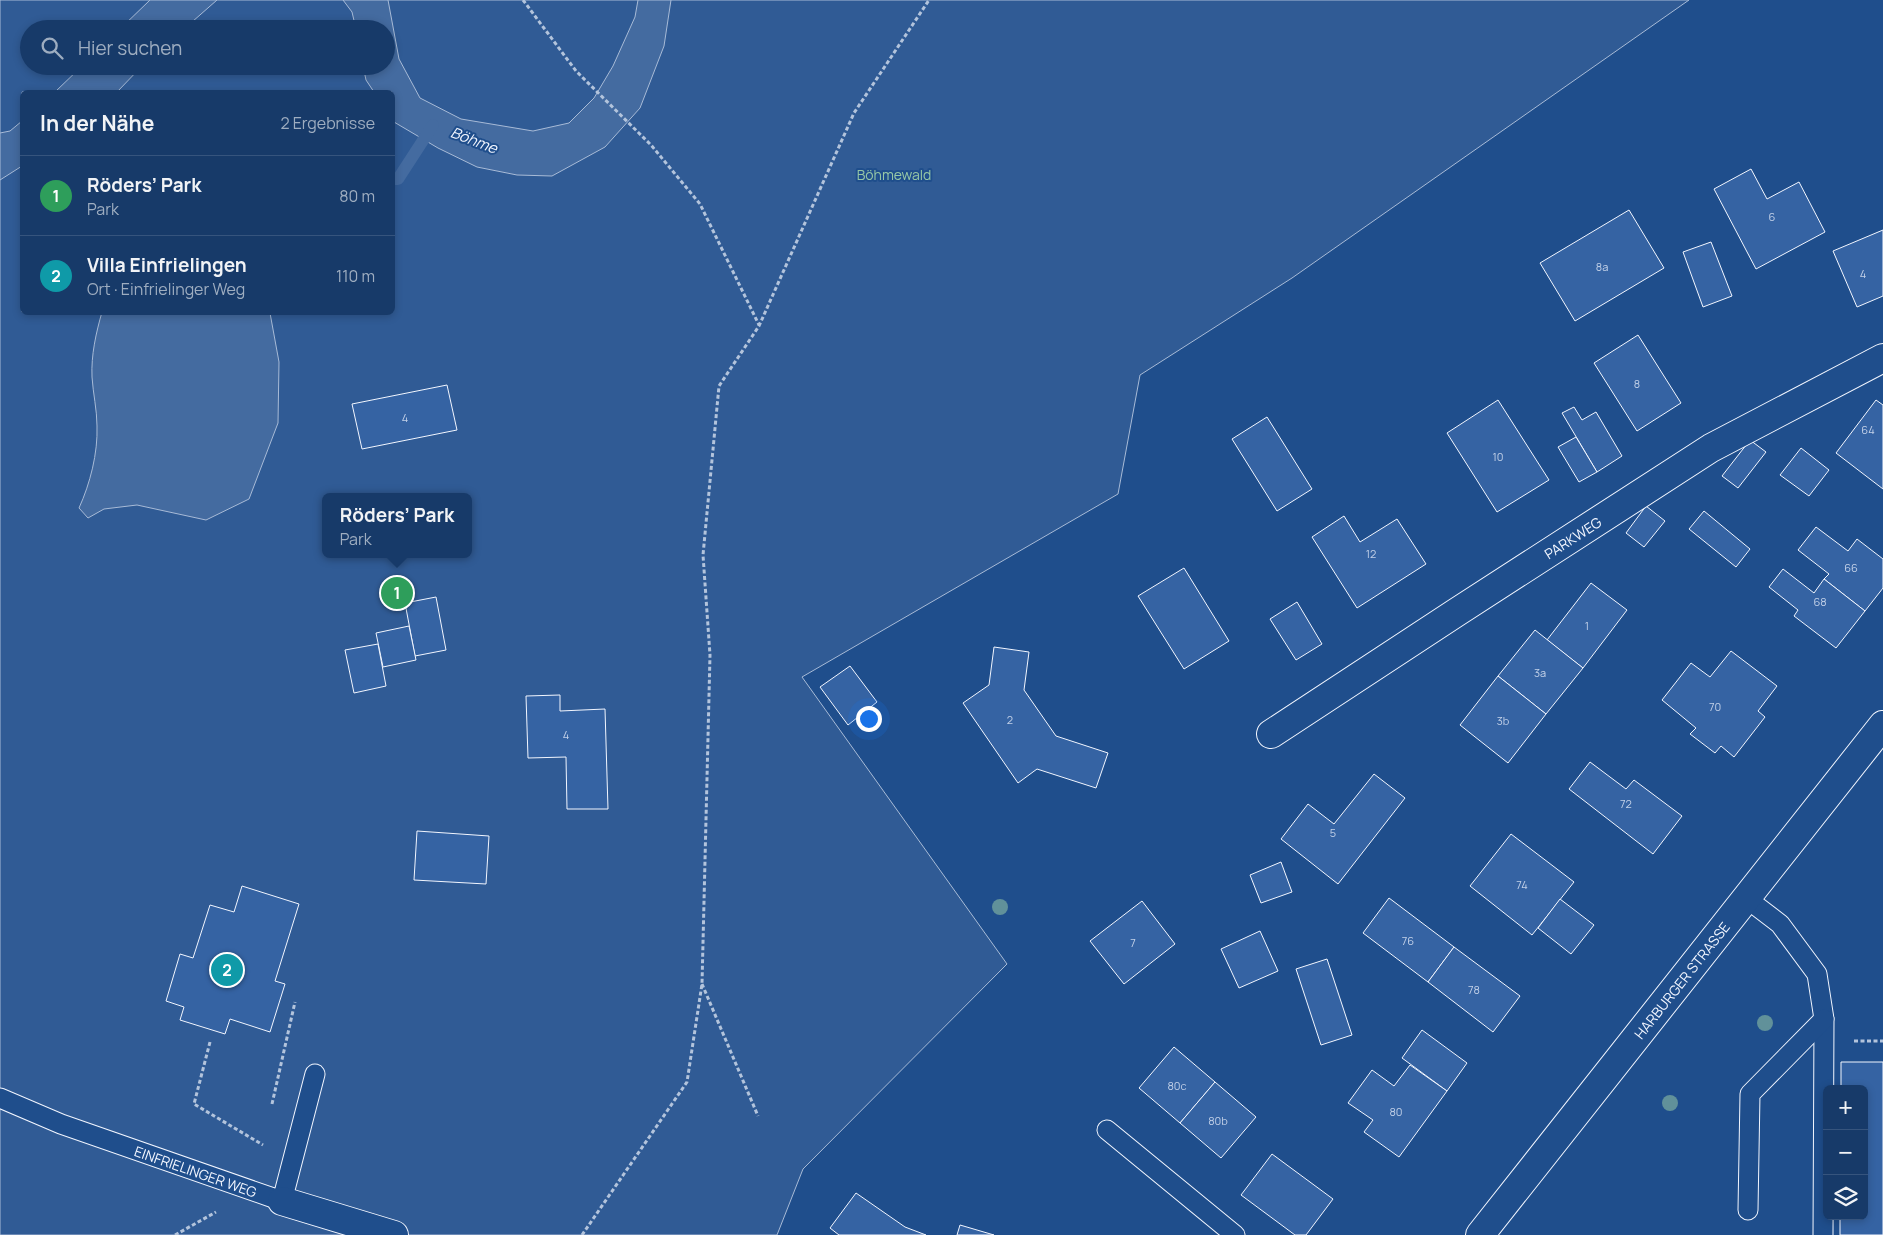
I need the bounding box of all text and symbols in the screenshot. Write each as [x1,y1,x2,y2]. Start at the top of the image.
search box [20,20,395,75]
icon: search [38,34,66,62]
text: Hier suchen [78,35,182,61]
text: In der Nähe [40,109,154,137]
text: 2 Ergebnisse [280,112,375,134]
water label: Böhme [448,122,502,159]
park label: Böhmewald [857,165,931,184]
text: Röders’ Park [87,172,201,198]
text: 1 [52,185,60,207]
text: 80 m [339,185,375,207]
text: Park [87,198,119,220]
house number: 6 [1769,209,1776,224]
text: Villa Einfrielingen [87,252,247,278]
house number: 8a [1596,259,1608,274]
text: 2 [51,265,61,287]
text: 110 m [336,265,375,287]
house number: 4 [1860,266,1866,281]
text: Ort · Einfrielinger Weg [87,278,245,300]
house number: 8 [1634,376,1640,391]
house number: 4 [402,410,408,425]
house number: 64 [1861,422,1875,437]
house number: 10 [1492,449,1504,464]
popup [322,493,472,558]
text: Röders’ Park [340,502,454,528]
street label: PARKWEG [1540,512,1605,563]
text: Park [340,528,372,550]
house number: 12 [1366,546,1376,561]
house number: 66 [1844,560,1858,575]
pin: 1 [381,574,413,612]
house number: 68 [1813,594,1827,609]
house number: 1 [1585,618,1589,633]
house number: 3a [1534,665,1546,680]
house number: 70 [1709,699,1721,714]
your location [856,706,882,732]
house number: 2 [1007,712,1013,727]
house number: 3b [1497,713,1510,728]
house number: 4 [563,727,569,742]
house number: 72 [1620,796,1632,811]
house number: 5 [1330,825,1336,840]
house number: 74 [1516,877,1528,892]
street label: HARBURGER STRASSE [1629,918,1734,1042]
house number: 76 [1402,933,1414,948]
house number: 7 [1130,935,1136,950]
pin: 2 [211,951,243,989]
house number: 78 [1468,982,1480,997]
house number: 80c [1167,1078,1187,1093]
map controls [1823,1085,1868,1220]
button: + [1823,1085,1868,1130]
house number: 80 [1389,1104,1403,1119]
house number: 80b [1208,1113,1228,1128]
button: − [1823,1130,1868,1175]
street label: EINFRIELINGER WEG [132,1141,259,1201]
button: layers [1823,1175,1868,1220]

